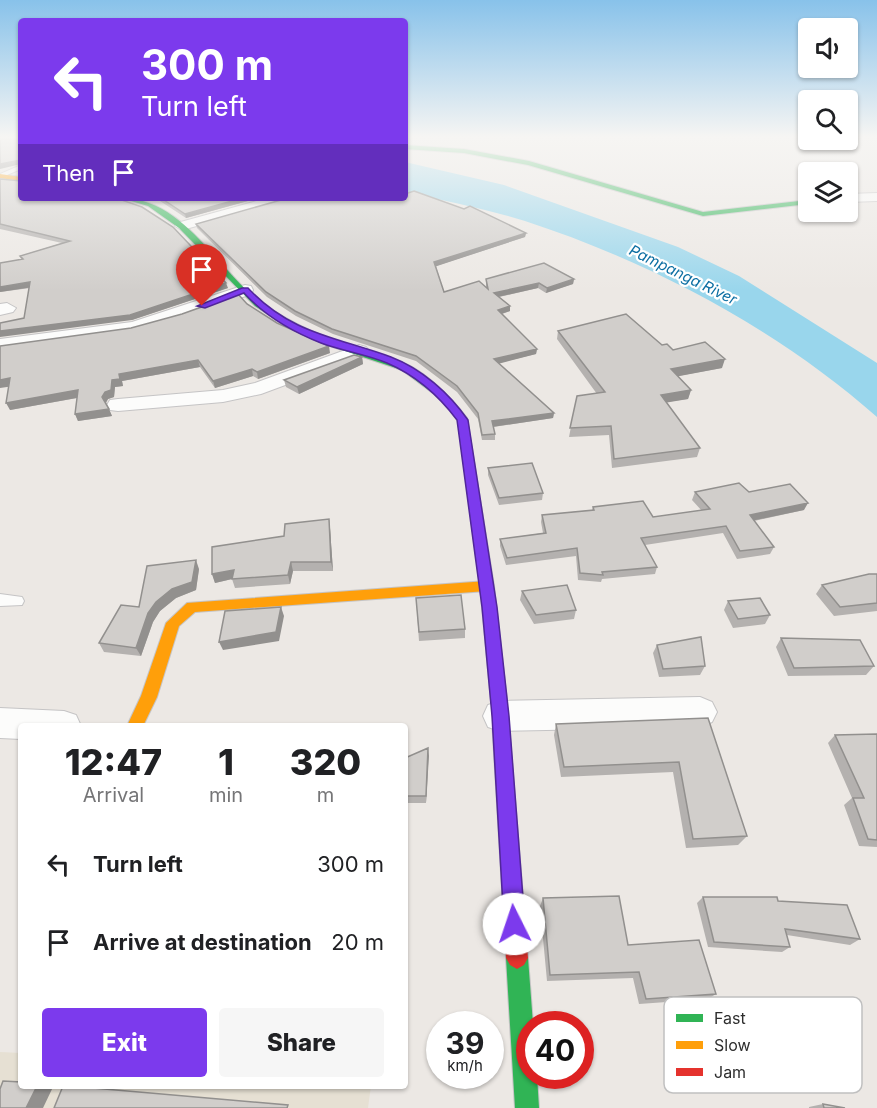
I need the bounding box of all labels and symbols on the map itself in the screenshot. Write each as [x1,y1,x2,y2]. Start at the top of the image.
water label: Pampanga River [626,240,740,309]
pin [176,244,227,306]
position arrow [482,892,546,956]
legend [664,997,862,1093]
text: Fast [714,1008,746,1028]
speed limit sign: 40 [516,1011,594,1089]
text: Slow [714,1035,751,1055]
text: Jam [714,1062,746,1082]

